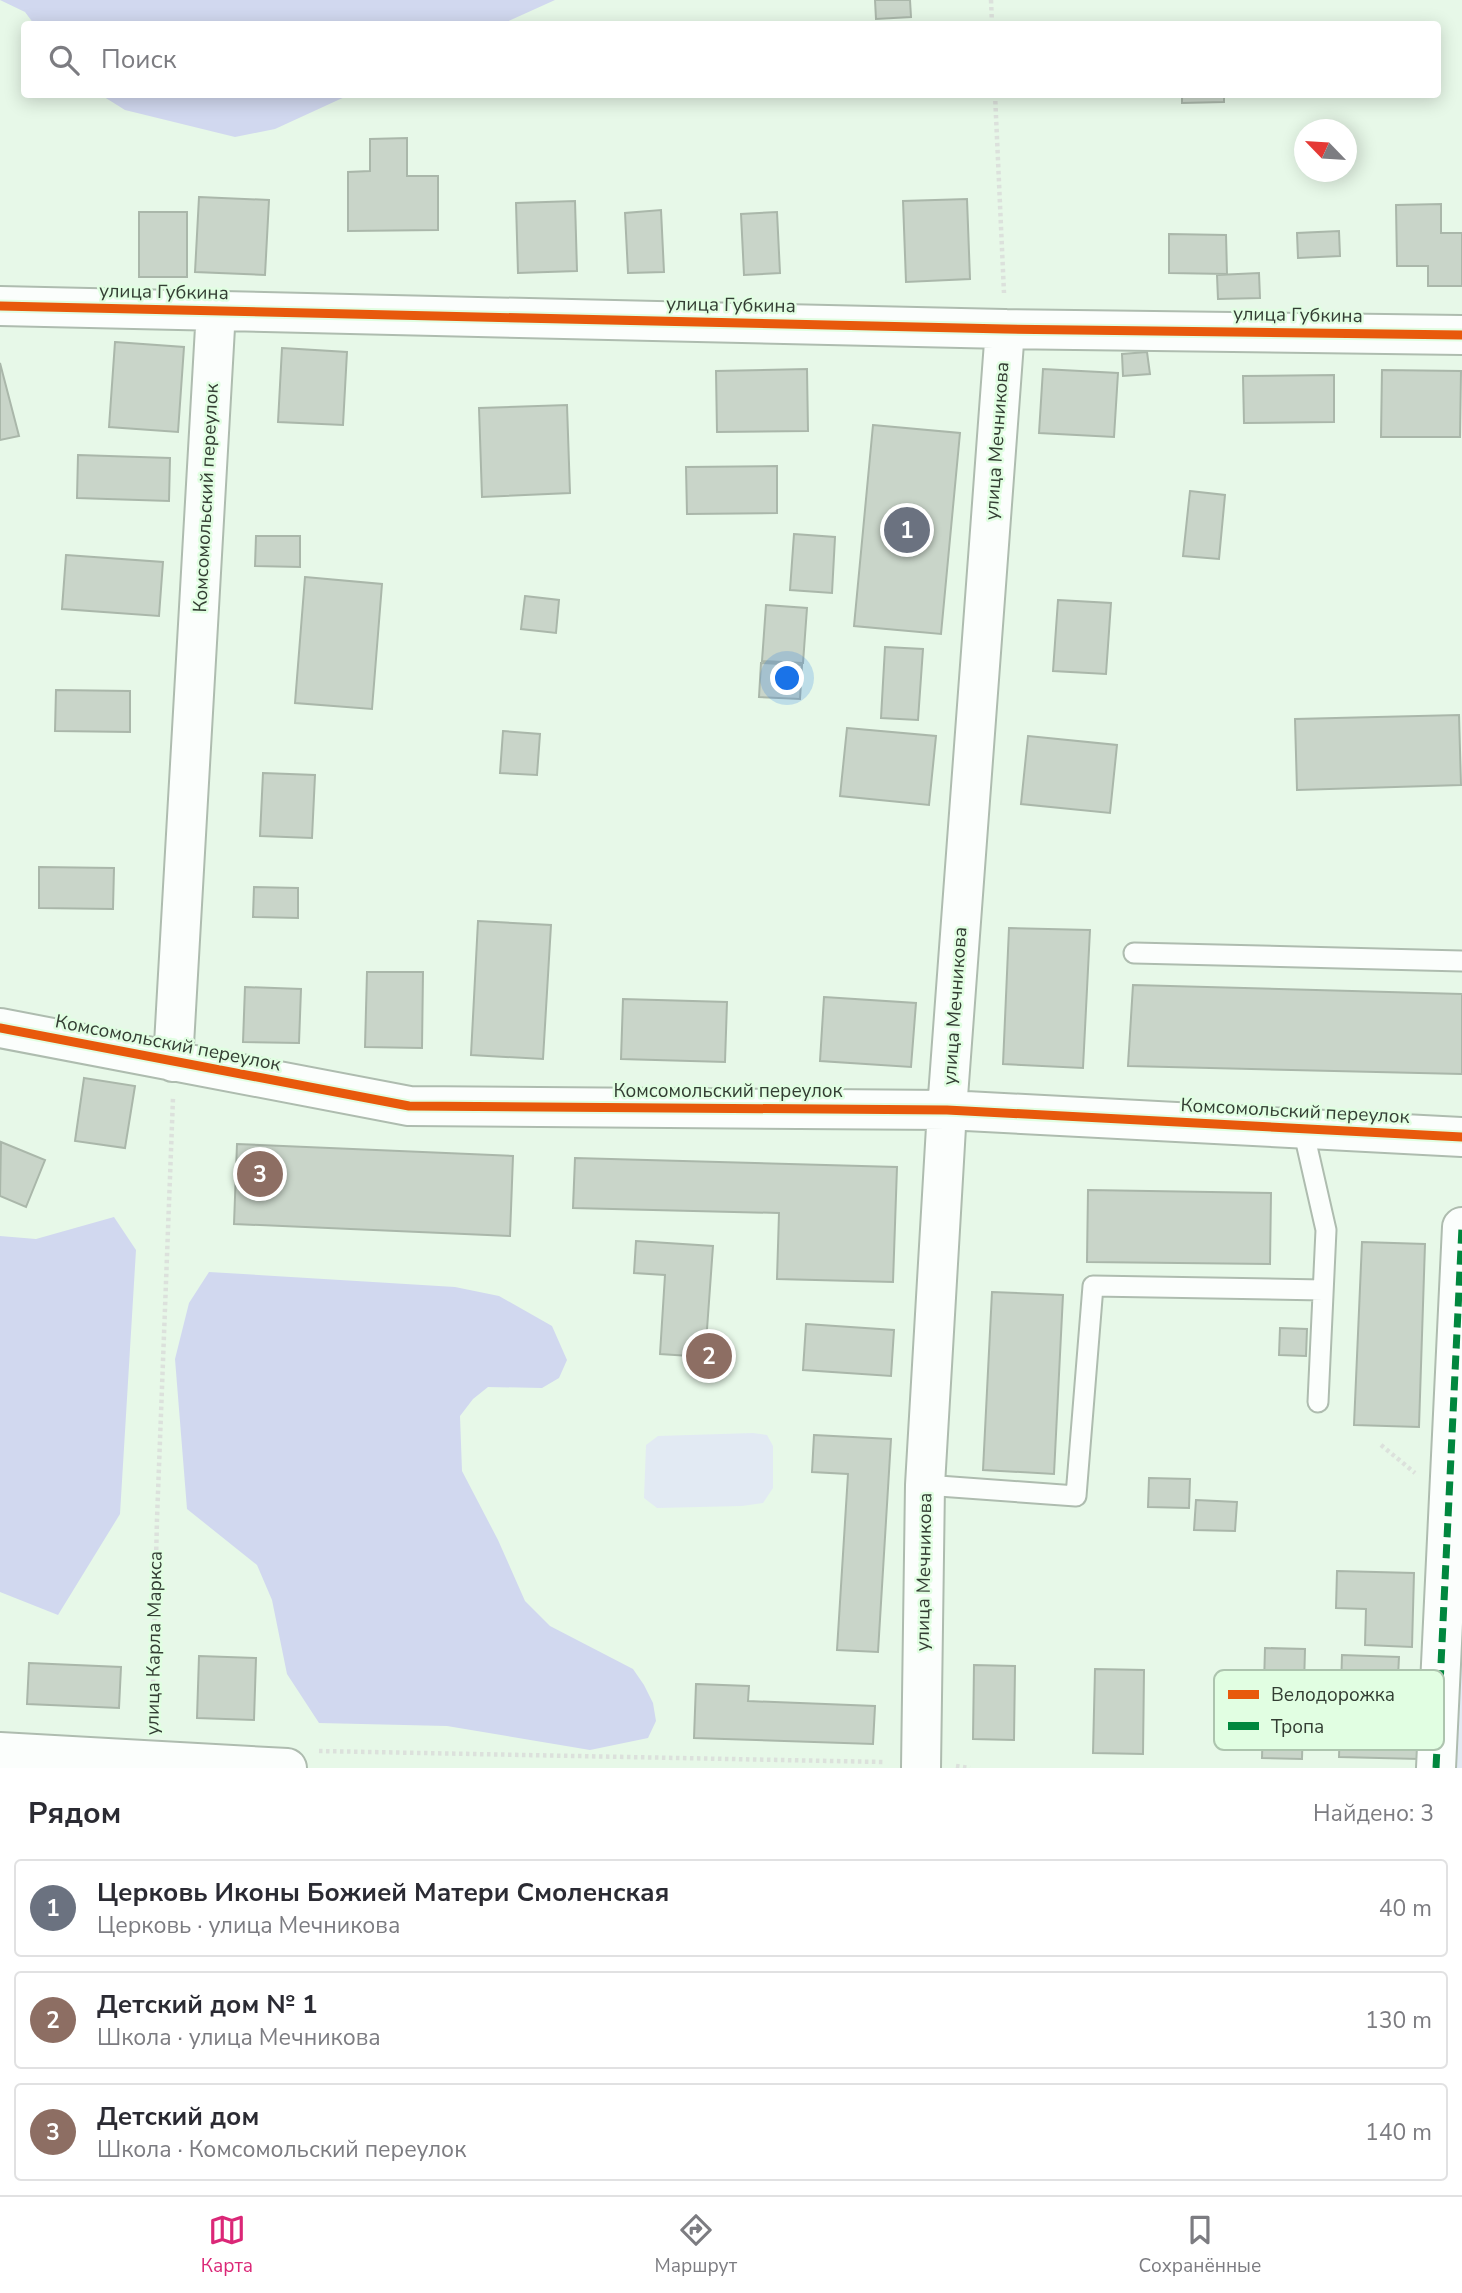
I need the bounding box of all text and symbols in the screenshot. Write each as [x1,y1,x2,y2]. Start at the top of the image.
search box [21,21,1441,98]
icon: search [45,41,83,79]
text: Поиск [101,42,177,77]
north arrow [1294,119,1357,182]
street label: улица Губкина [99,278,229,306]
street label: улица Губкина [666,291,796,319]
street label: улица Губкина [1233,301,1363,329]
street label: улица Мечникова [979,361,1015,521]
street label: Комсомольский переулок [187,383,225,613]
pin: 1 [884,504,930,556]
your location [770,661,804,695]
street label: улица Мечникова [937,926,973,1086]
street label: Комсомольский переулок [53,1008,283,1078]
street label: Комсомольский переулок [613,1078,843,1104]
street label: Комсомольский переулок [1180,1092,1410,1130]
pin: 3 [237,1148,283,1200]
pin: 2 [686,1330,732,1382]
street label: улица Мечникова [910,1493,938,1651]
street label: улица Карла Маркса [139,1551,169,1735]
legend [1214,1670,1444,1750]
text: Велодорожка [1271,1682,1395,1708]
text: Тропа [1271,1714,1324,1740]
text: Рядом [28,1793,121,1834]
text: Найдено: 3 [1313,1798,1434,1829]
text: Церковь Иконы Божией Матери Смоленская [97,1875,669,1910]
text: 1 [46,1893,60,1924]
text: 40 m [1379,1893,1432,1924]
text: Церковь · улица Мечникова [97,1910,400,1941]
text: Детский дом № 1 [97,1987,318,2022]
text: 2 [46,2005,60,2036]
text: 130 m [1365,2005,1432,2036]
text: Школа · улица Мечникова [97,2022,381,2053]
text: Детский дом [97,2099,259,2134]
text: 3 [46,2117,60,2148]
text: 140 m [1365,2117,1432,2148]
text: Школа · Комсомольский переулок [97,2134,466,2165]
tab: Карта [201,2211,253,2279]
tab: Маршрут [655,2211,737,2279]
tab: Сохранённые [1139,2211,1261,2279]

